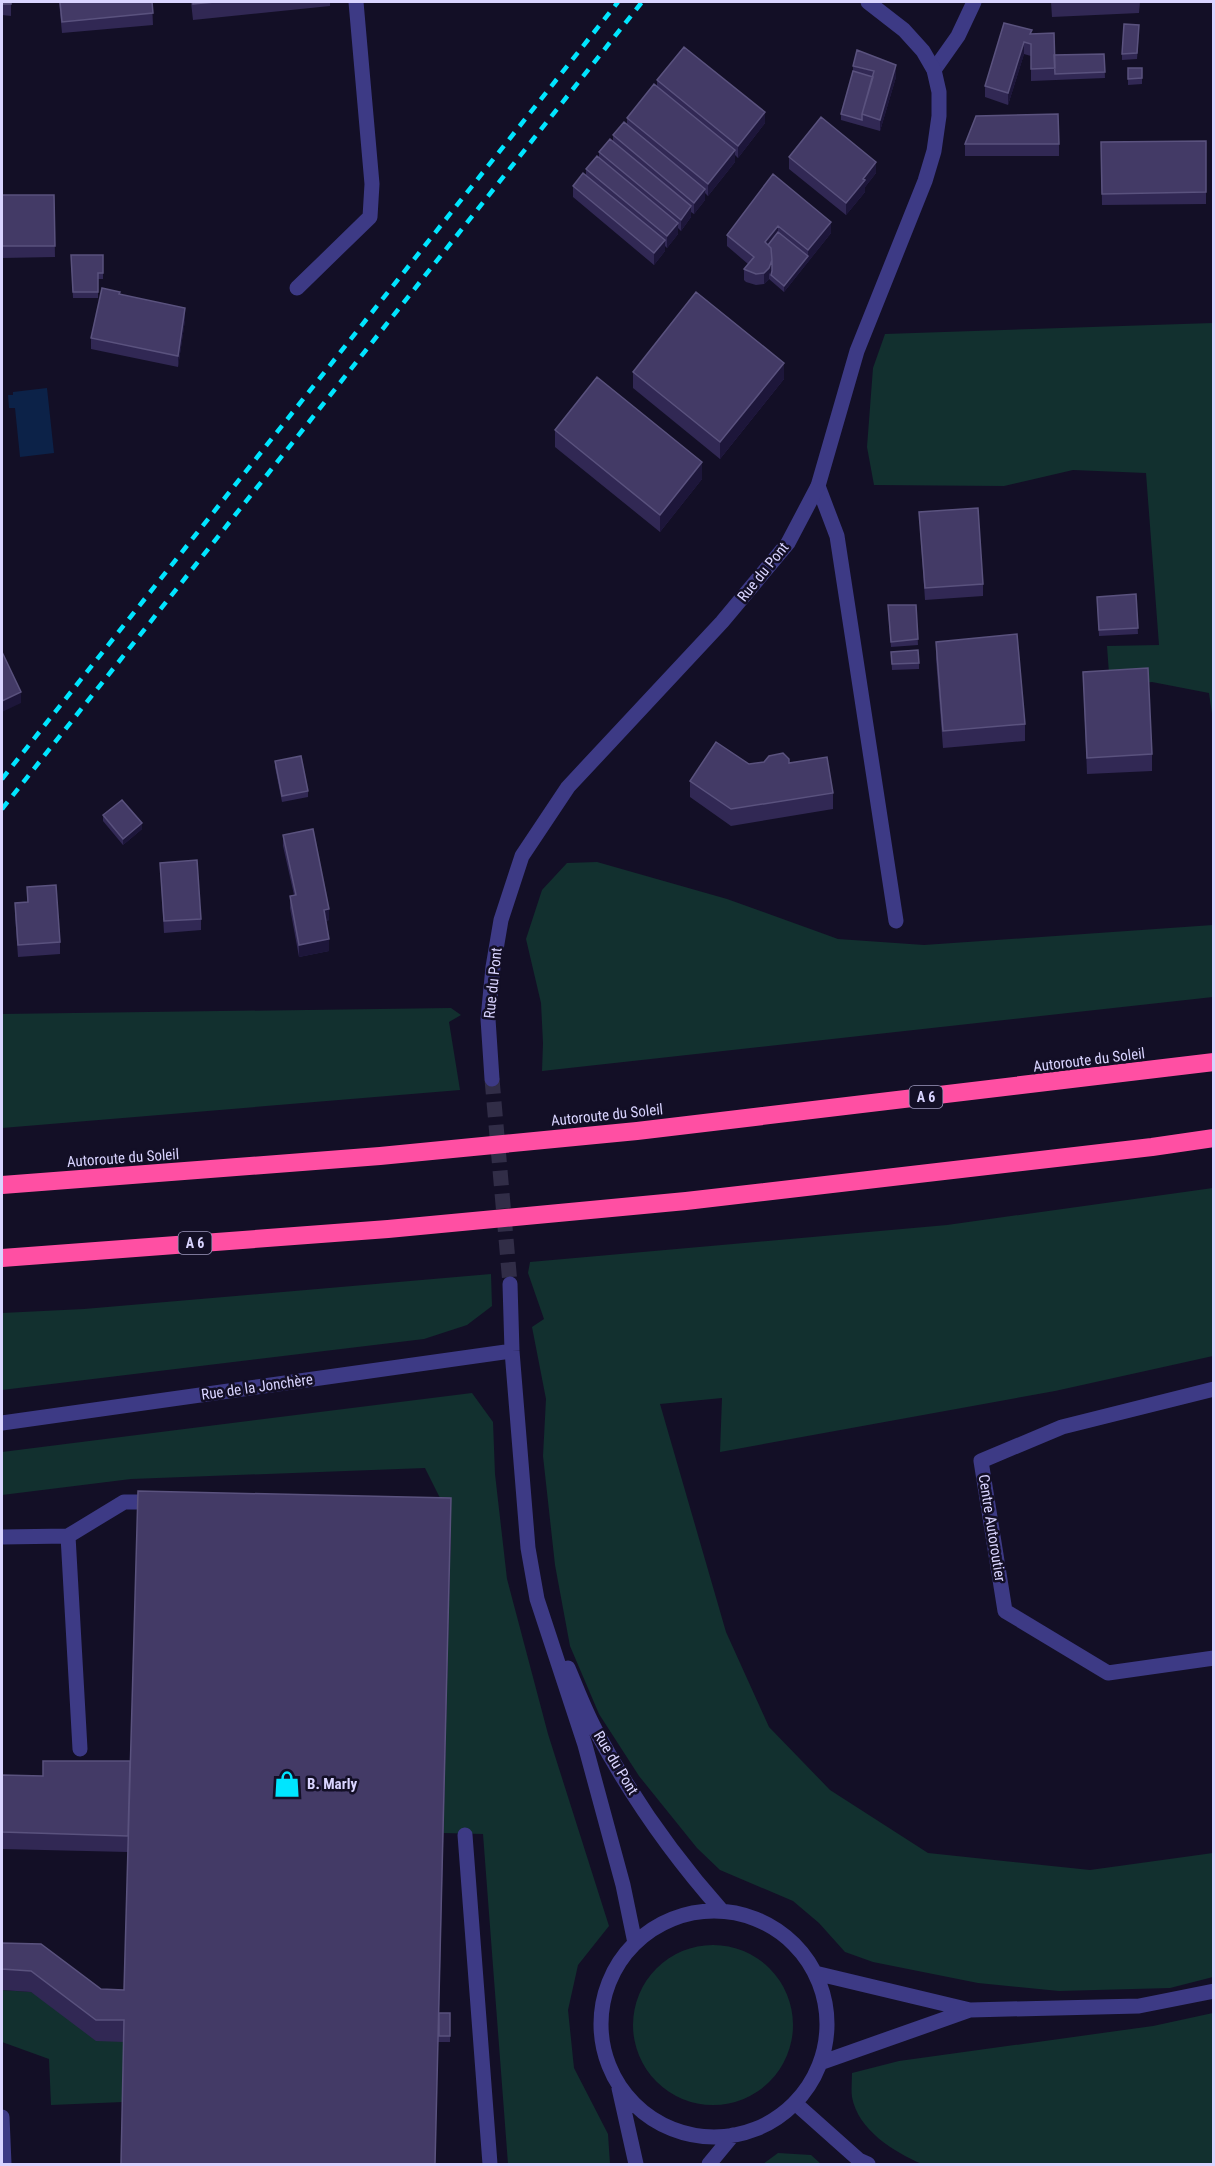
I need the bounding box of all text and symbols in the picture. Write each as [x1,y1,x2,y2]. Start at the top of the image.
street label: Rue du Pont [734,539,792,605]
street label: Rue du Pont [480,947,506,1019]
street label: Autoroute du Soleil [1032,1044,1146,1076]
road number: A 6 [910,1086,942,1108]
street label: Autoroute du Soleil [550,1100,664,1130]
street label: Autoroute du Soleil [66,1145,180,1171]
road number: A 6 [178,1232,212,1254]
street label: Rue de la Jonchère [200,1370,314,1404]
street label: Centre Autoroutier [975,1473,1009,1583]
street label: Rue du Pont [590,1728,642,1798]
shop icon: B. Marly [272,1769,302,1799]
place label: B. Marly [307,1775,357,1793]

